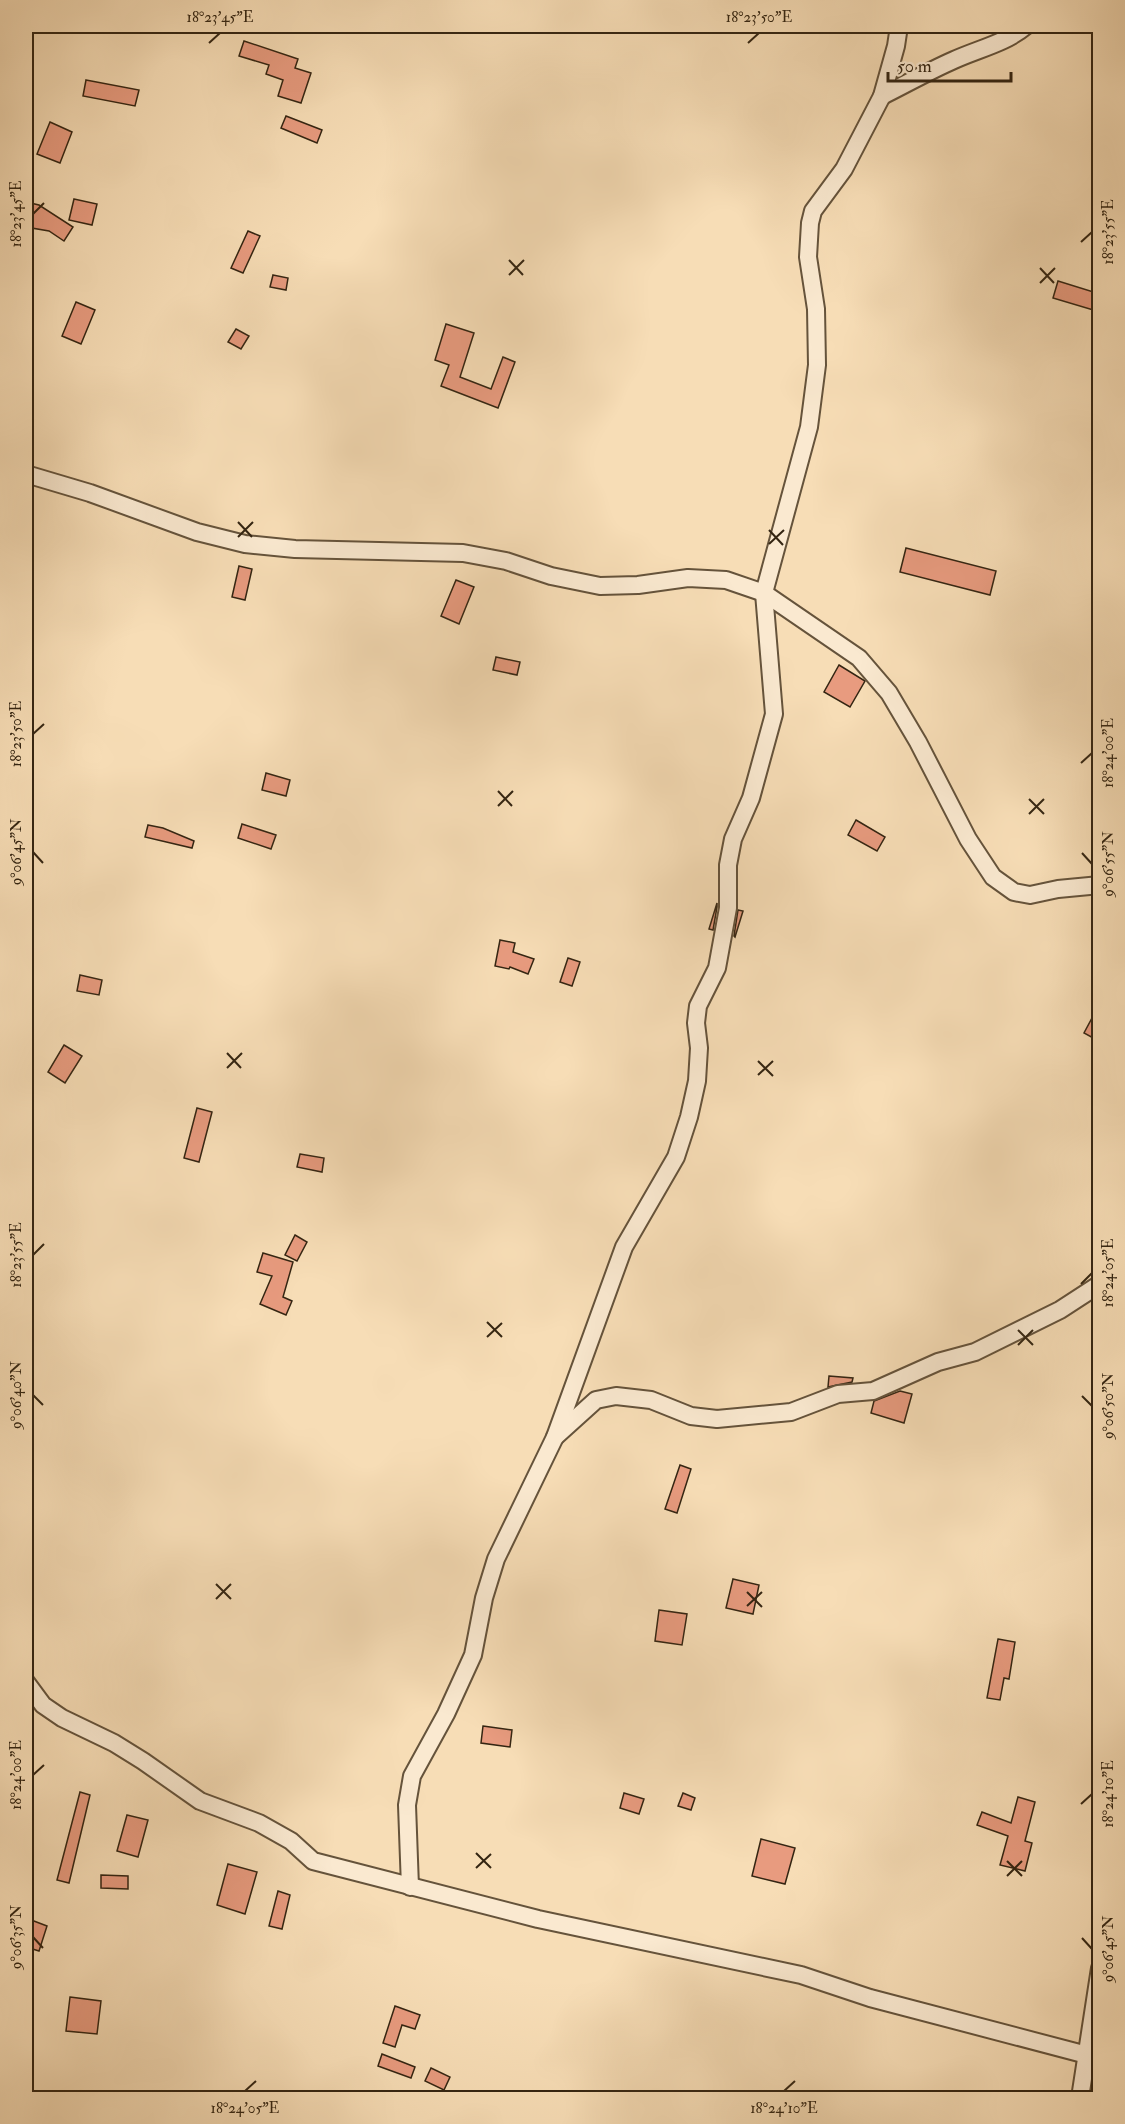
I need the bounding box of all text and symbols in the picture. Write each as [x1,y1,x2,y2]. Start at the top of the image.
text: 18°23'45"E [187,8,254,27]
text: 18°23'50"E [726,8,792,27]
scale bar [888,45,1011,83]
text: 50 m [897,55,932,78]
text: 18°23'45"E [7,180,26,247]
text: 18°23'55"E [1099,199,1118,265]
text: 18°23'50"E [7,701,26,767]
text: 18°24'00"E [1099,718,1118,788]
text: 9°06'45"N [7,818,26,886]
text: 9°06'55"N [1099,831,1118,898]
text: 18°23'55"E [7,1222,26,1288]
text: 18°24'05"E [1099,1238,1118,1307]
text: 9°06'40"N [7,1361,26,1430]
text: 9°06'50"N [1099,1372,1118,1440]
text: 18°24'00"E [7,1740,26,1810]
text: 18°24'10"E [1099,1760,1118,1828]
text: 9°06'35"N [7,1904,26,1970]
text: 9°06'45"N [1099,1915,1118,1983]
text: 18°24'05"E [211,2099,280,2118]
text: 18°24'10"E [750,2099,818,2118]

